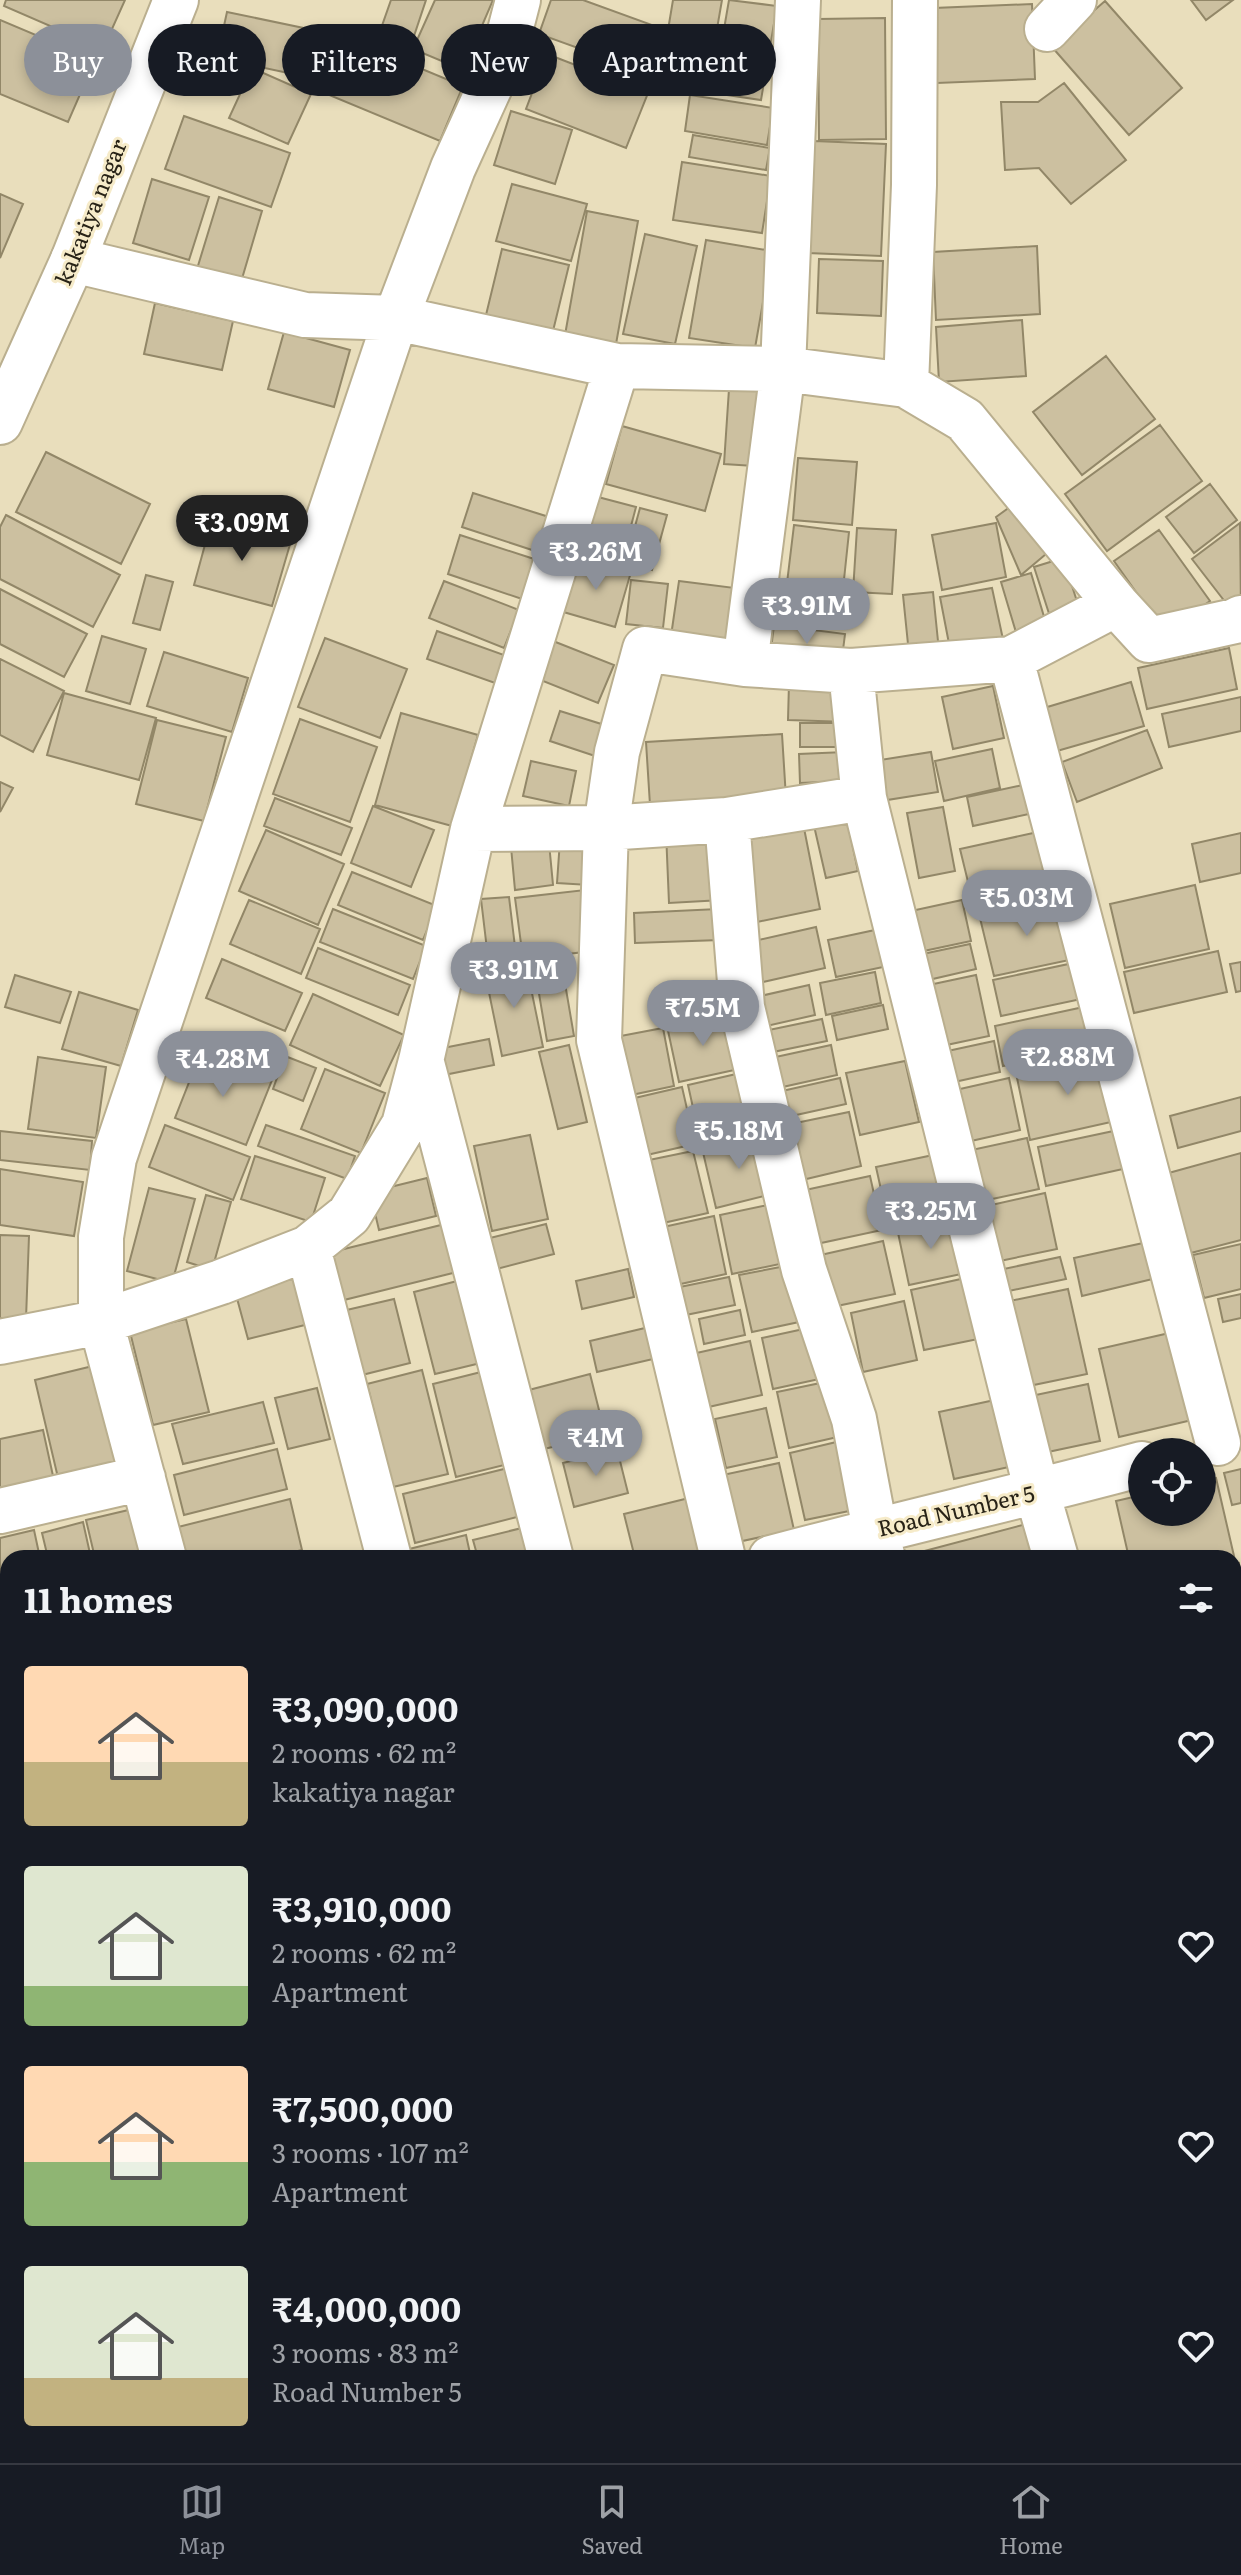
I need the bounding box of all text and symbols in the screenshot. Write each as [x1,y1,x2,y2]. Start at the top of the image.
chip: Buy [24,24,132,96]
chip: Rent [148,24,266,96]
chip: Filters [282,24,425,96]
chip: New [441,24,557,96]
chip: Apartment [573,24,776,96]
street label: kakatiya nagar [45,133,134,289]
pin: ₹3.09M [177,495,307,563]
text: ₹3.09M [194,501,290,540]
pin: ₹3.26M [531,524,661,592]
text: ₹3.26M [549,530,643,569]
pin: ₹3.91M [742,578,872,646]
text: ₹3.91M [762,584,852,623]
pin: ₹5.03M [962,870,1092,938]
text: ₹5.03M [980,876,1074,915]
pin: ₹3.91M [449,942,579,1010]
text: ₹3.91M [469,948,559,987]
pin: ₹7.5M [647,980,759,1048]
text: ₹7.5M [665,986,741,1025]
pin: ₹2.88M [1003,1029,1133,1097]
pin: ₹4.28M [158,1031,288,1099]
text: ₹2.88M [1021,1035,1115,1074]
text: ₹4.28M [175,1037,271,1076]
pin: ₹5.18M [674,1103,804,1171]
text: ₹5.18M [694,1109,784,1148]
pin: ₹3.25M [866,1183,996,1251]
text: ₹3.25M [885,1189,977,1228]
pin: ₹4M [557,1410,635,1478]
text: ₹4M [567,1416,625,1455]
map controls [1128,1438,1216,1526]
button: locate [1128,1438,1216,1526]
street label: Road Number 5 [874,1475,1038,1544]
text: 11 homes [24,1573,173,1623]
icon: filters [1174,1576,1218,1620]
text: ₹3,090,000 [272,1682,458,1732]
icon: home [88,1698,184,1794]
icon: heart [1174,1724,1218,1768]
text: 2 rooms · 62 m² [272,1732,456,1771]
text: kakatiya nagar [272,1771,455,1810]
text: ₹3,910,000 [272,1882,452,1932]
icon: home [88,1898,184,1994]
icon: heart [1174,1924,1218,1968]
text: 2 rooms · 62 m² [272,1932,456,1971]
text: Apartment [272,1971,408,2010]
text: ₹7,500,000 [272,2082,453,2132]
icon: home [88,2098,184,2194]
icon: heart [1174,2124,1218,2168]
text: 3 rooms · 107 m² [272,2132,469,2171]
text: Apartment [272,2171,408,2210]
text: ₹4,000,000 [272,2282,461,2332]
icon: home [88,2298,184,2394]
icon: heart [1174,2324,1218,2368]
text: 3 rooms · 83 m² [272,2332,458,2371]
text: Road Number 5 [272,2371,462,2410]
tab: Map [178,2480,225,2561]
tab: Saved [582,2480,643,2561]
tab: Home [999,2480,1063,2561]

